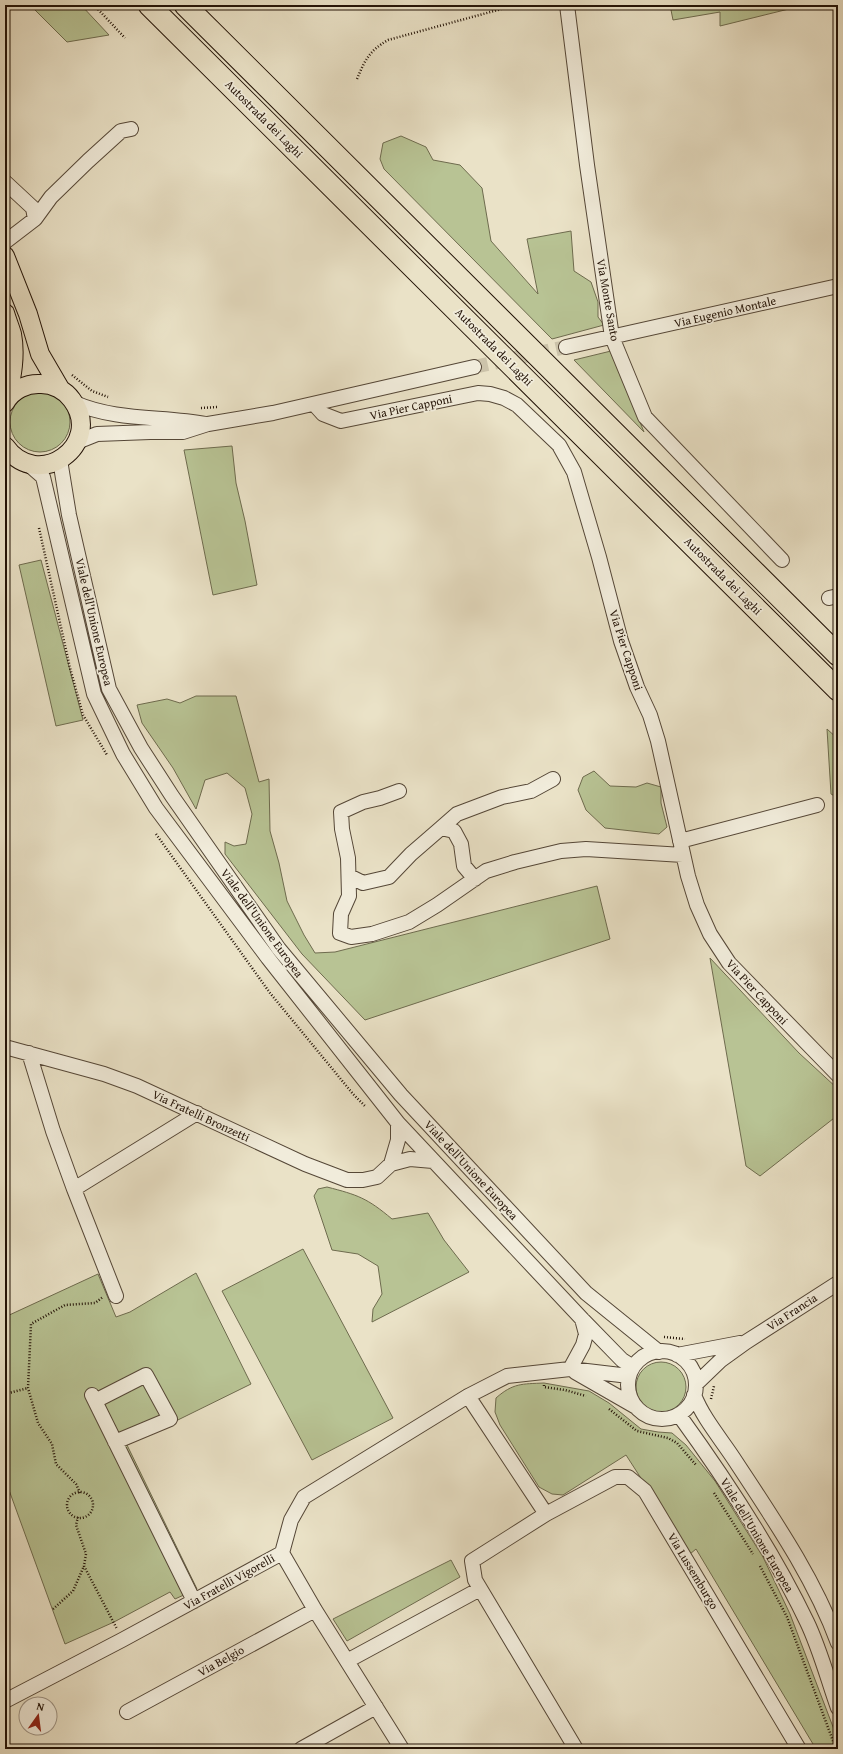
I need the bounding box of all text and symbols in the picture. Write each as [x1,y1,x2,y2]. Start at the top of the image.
street label: Autostrada dei Laghi [222,76,308,162]
street label: Via Monte Santo [593,257,624,342]
street label: Via Eugenio Montale [672,291,778,332]
street label: Autostrada dei Laghi [452,304,538,390]
street label: Via Pier Capponi [368,389,454,424]
street label: Autostrada dei Laghi [681,533,767,619]
street label: Viale dell'Unione Europea [71,556,118,688]
street label: Via Pier Capponi [605,607,648,693]
street label: Viale dell'Unione Europea [217,865,308,981]
street label: Via Pier Capponi [723,955,793,1029]
street label: Via Fratelli Bronzetti [150,1086,253,1146]
street label: Viale dell'Unione Europea [421,1116,522,1224]
street label: Via Francia [763,1289,821,1334]
street label: Viale dell'Unione Europea [716,1474,799,1595]
street label: Via Lussemburgo [664,1529,723,1612]
street label: Via Fratelli Vigorelli [180,1549,278,1614]
street label: Via Belgio [194,1641,247,1680]
north arrow [18,1696,58,1736]
text: N [35,1698,47,1715]

